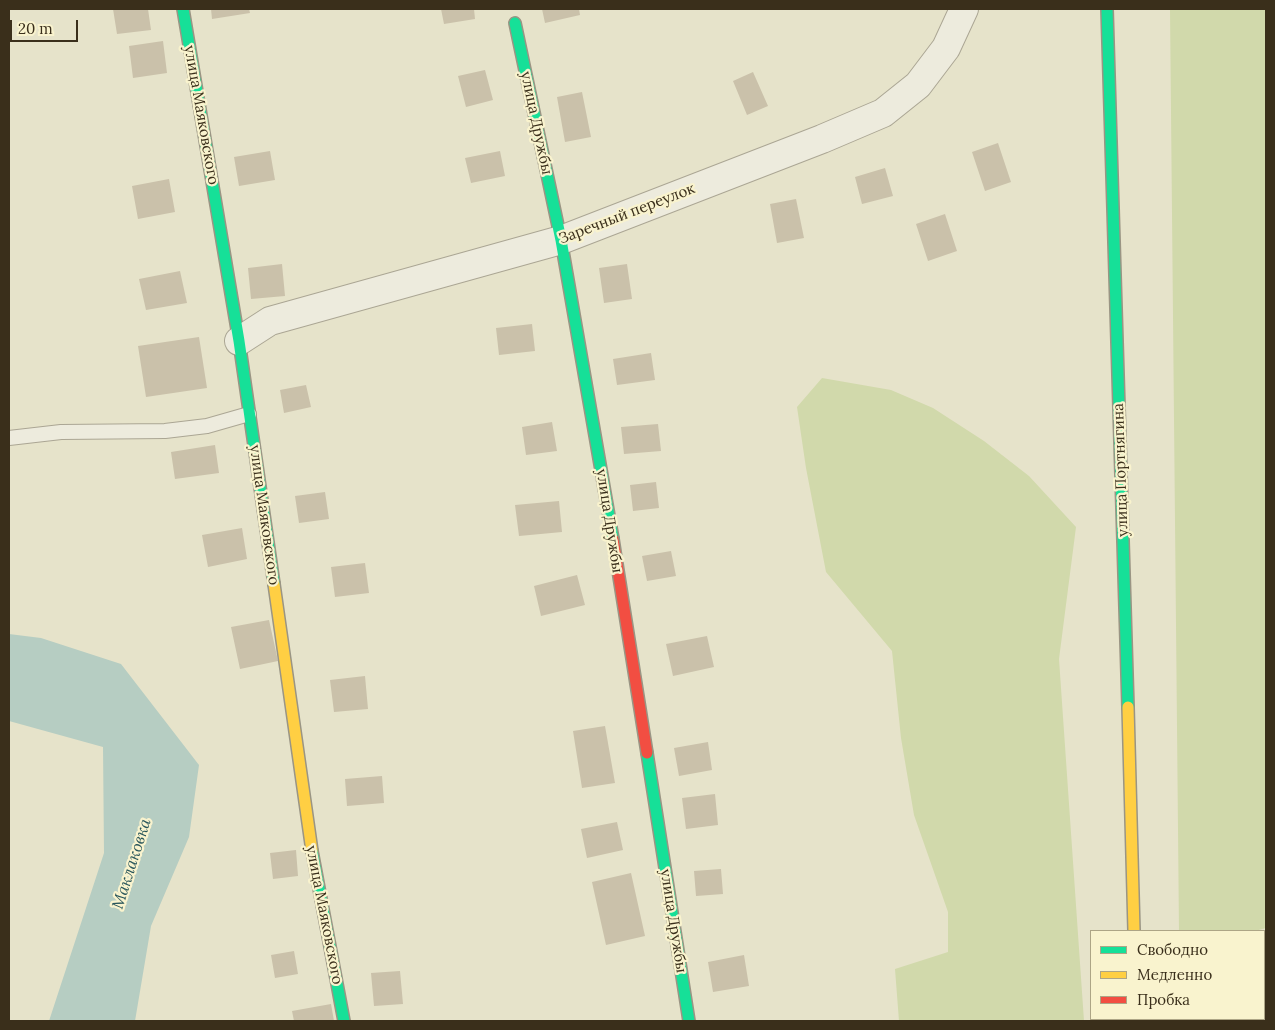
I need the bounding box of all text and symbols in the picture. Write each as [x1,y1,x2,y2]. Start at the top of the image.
scale bar [12,10,80,42]
text: 20 m [18,19,53,38]
street label: улица Маяковского [180,44,222,186]
street label: улица Дружбы [516,70,556,176]
street label: Заречный переулок [556,180,698,248]
street label: улица Портнягина [1110,403,1132,537]
street label: улица Маяковского [245,444,283,586]
street label: улица Дружбы [592,468,626,574]
water label: Маклаковка [108,817,156,911]
street label: улица Маяковского [302,844,346,986]
street label: улица Дружбы [656,868,690,974]
legend [1090,930,1265,1020]
text: Свободно [1137,940,1208,959]
text: Медленно [1137,965,1212,984]
text: Пробка [1137,990,1190,1009]

